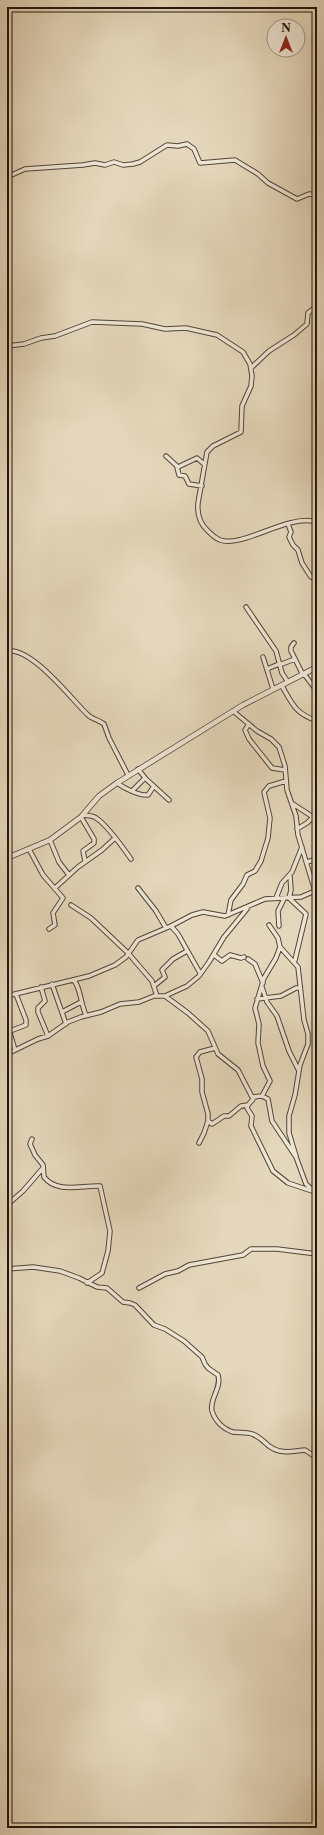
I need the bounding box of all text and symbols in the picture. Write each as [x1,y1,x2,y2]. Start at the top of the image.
north arrow [266,18,306,58]
text: N [281,21,291,35]

